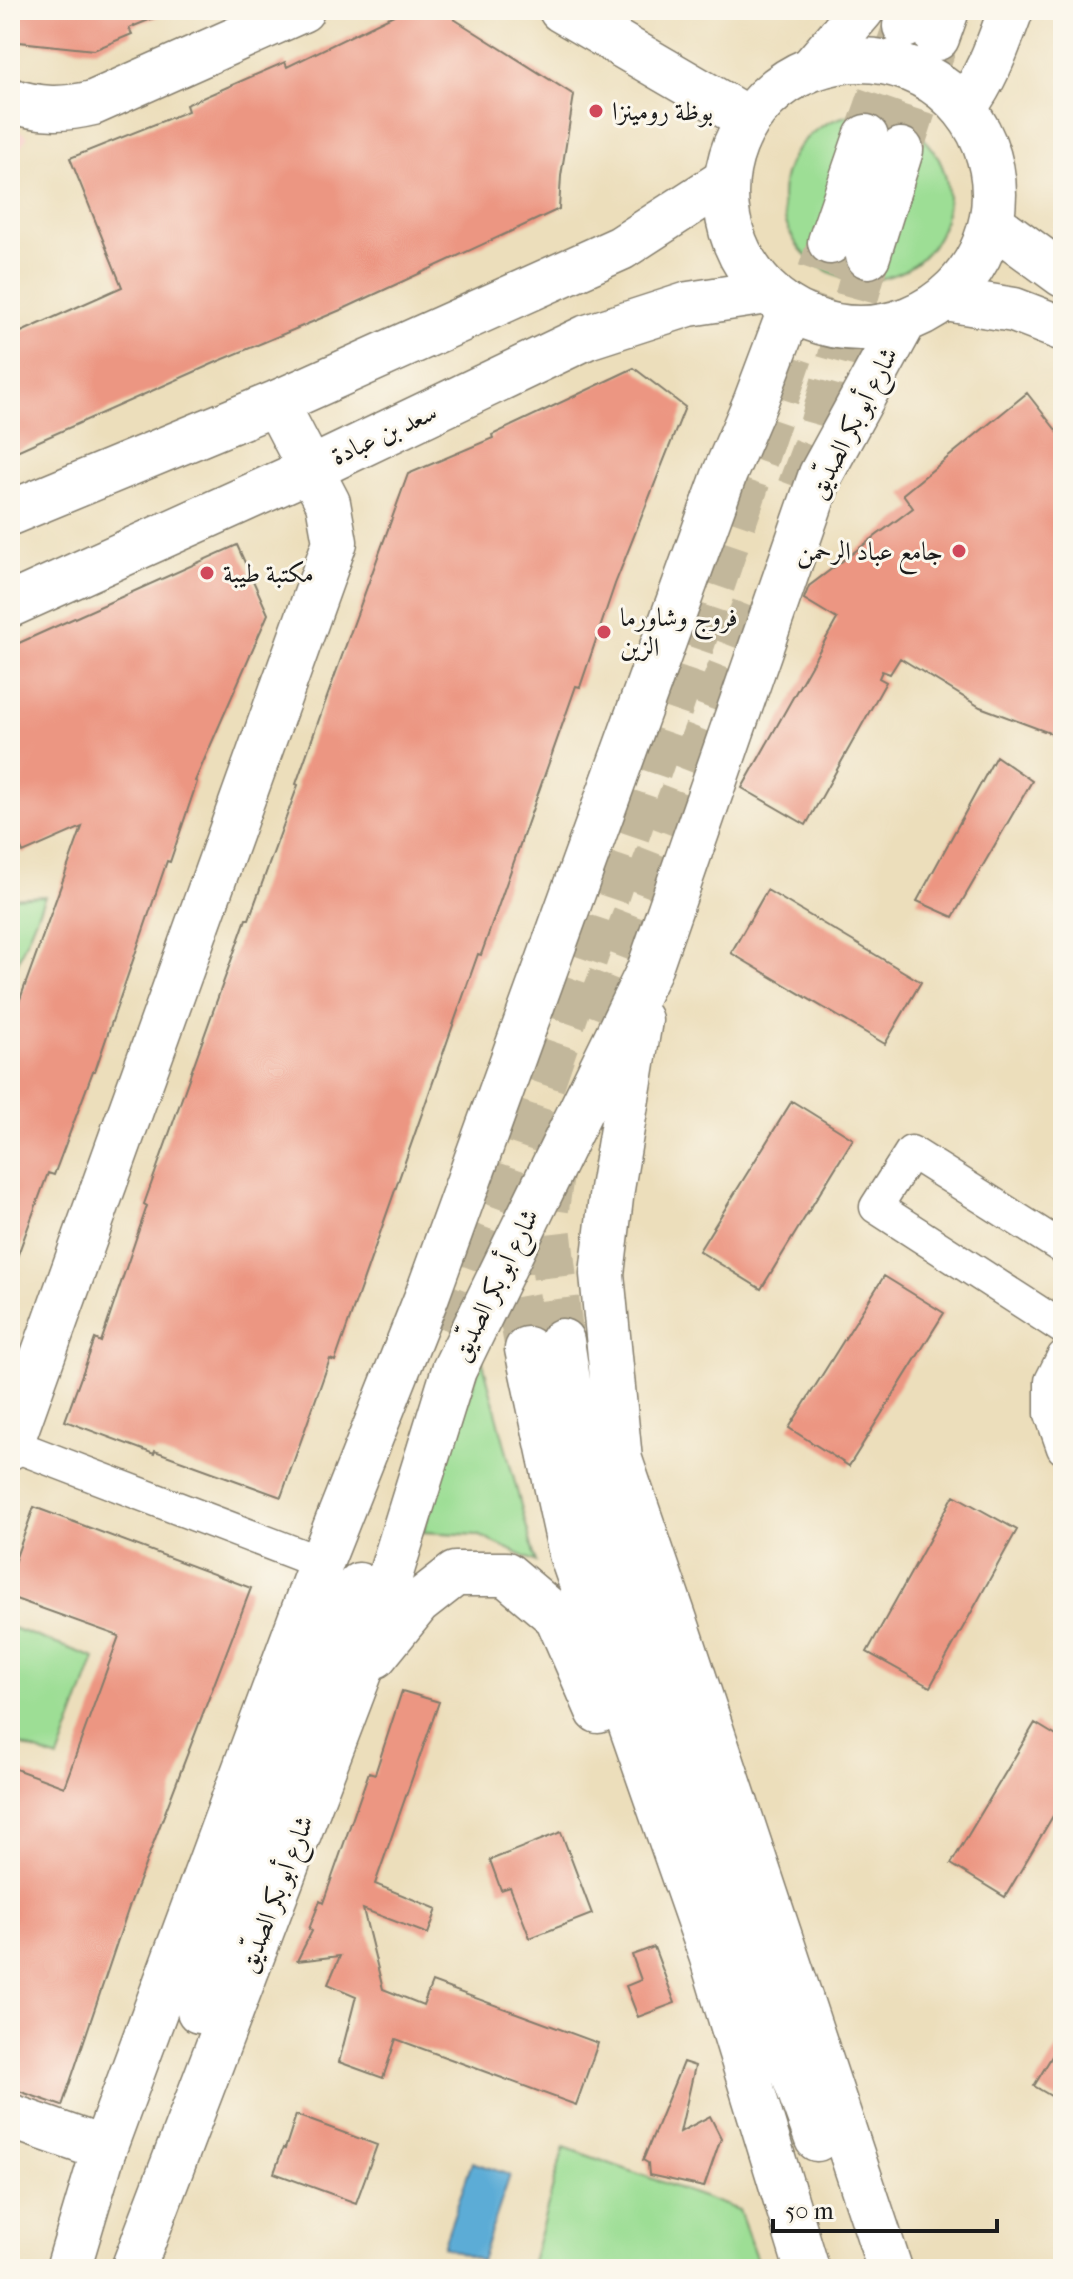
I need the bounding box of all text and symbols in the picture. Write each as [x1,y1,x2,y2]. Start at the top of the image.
place label: بوظة رومينزا [612,96,713,128]
marker: بوظة رومينزا [587,102,605,120]
street label: شارع أبو بكر الصدّيق [799,341,910,507]
street label: سعد بن عبادة [326,396,442,472]
place label: جامع عباد الرحمن [797,536,943,575]
marker: جامع عباد الرحمن [950,542,968,560]
place label: مكتبة طيبة [223,558,314,589]
marker: مكتبة طيبة [198,564,216,582]
place label: فروج وشاورما الزين [620,602,738,663]
marker: فروج وشاورما الزين [595,623,613,641]
street label: شارع أبو بكر الصدّيق [442,1202,551,1369]
street label: شارع أبو بكر الصدّيق [229,1810,326,1979]
scale bar [773,2183,997,2233]
text: 50 m [785,2197,834,2225]

